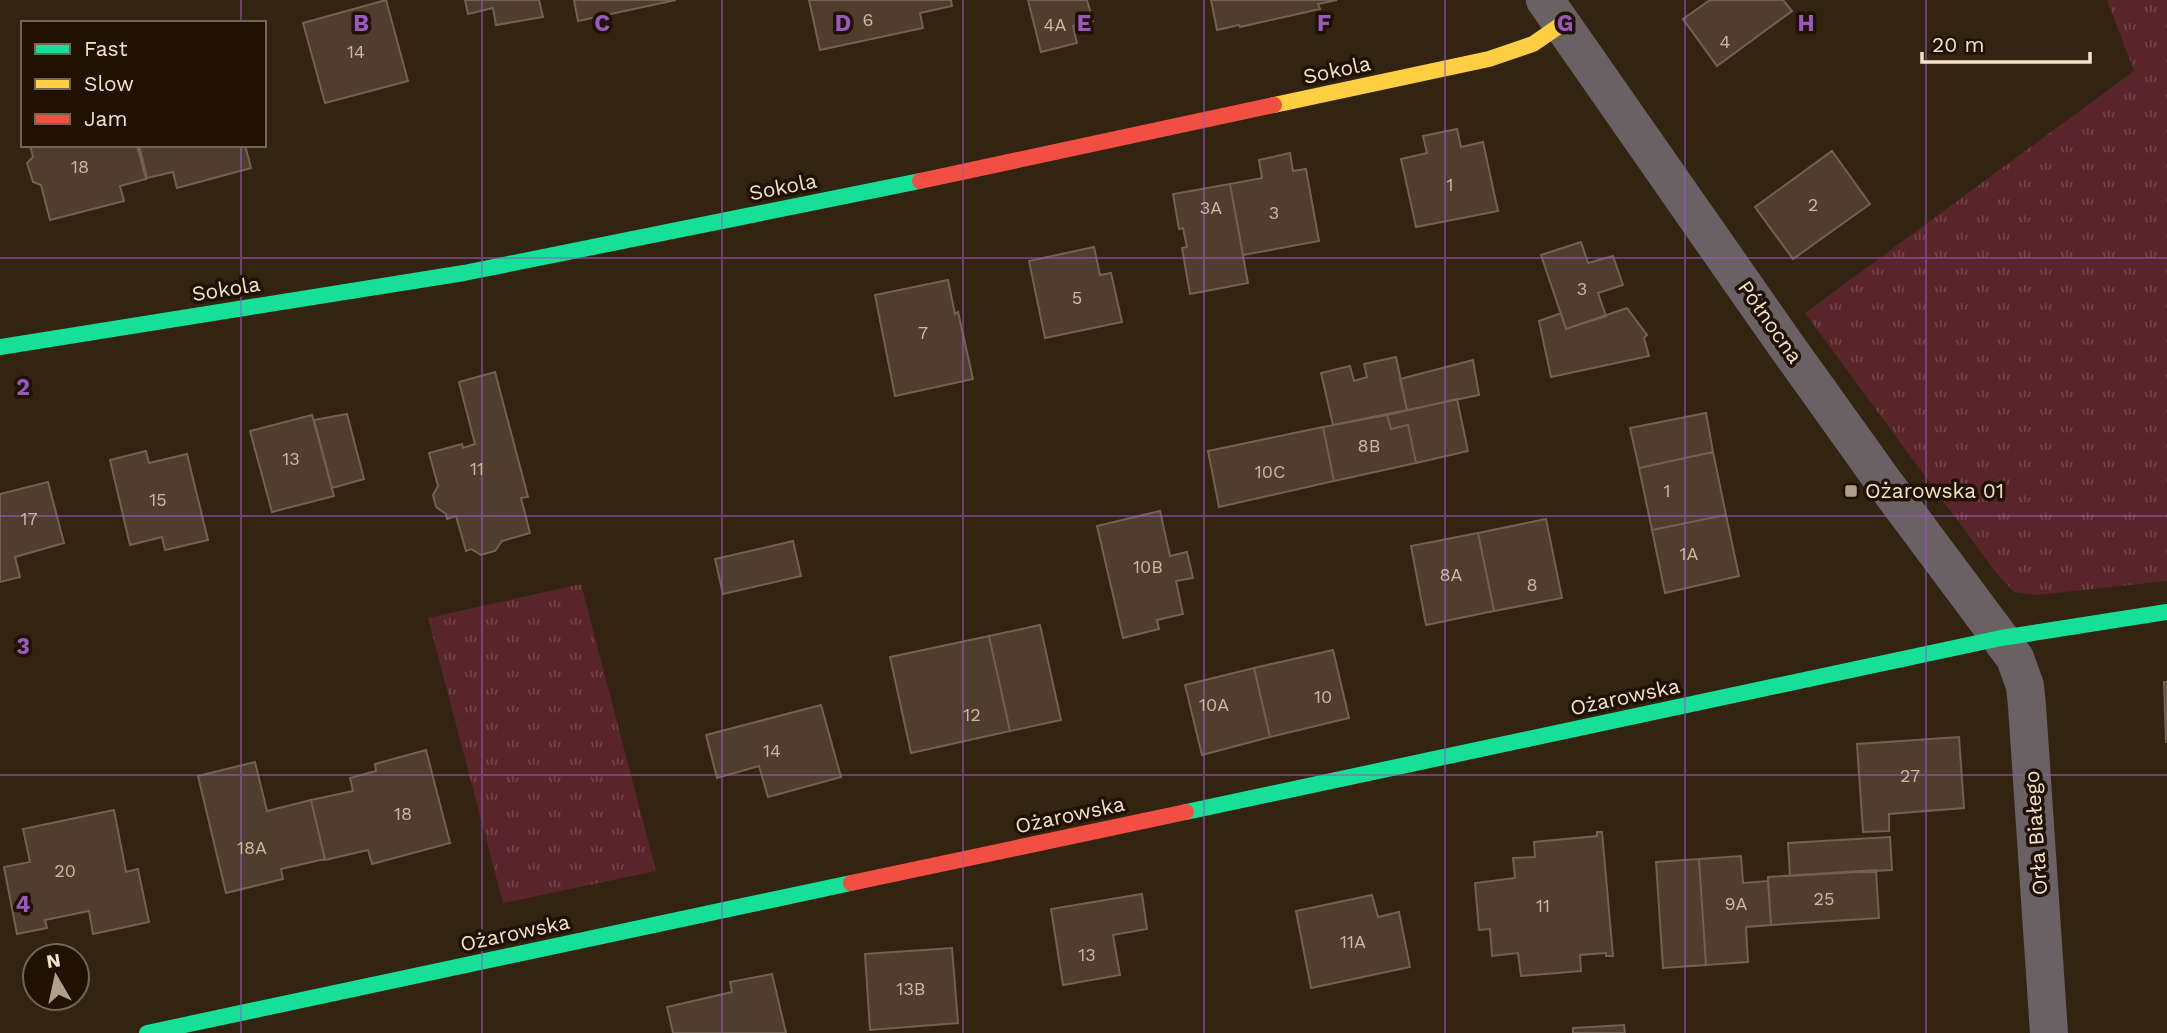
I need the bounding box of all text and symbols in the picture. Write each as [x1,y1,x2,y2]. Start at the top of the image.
house number: 6 [863,9,873,30]
text: B [353,10,369,37]
text: C [594,10,610,37]
text: D [835,10,851,37]
text: E [1077,10,1091,37]
text: F [1317,10,1331,37]
text: G [1557,10,1573,37]
text: H [1797,10,1815,37]
house number: 4A [1044,14,1067,35]
legend [21,21,266,147]
scale bar [1922,21,2090,65]
house number: 4 [1720,31,1731,52]
text: 20 m [1932,32,1984,57]
text: Fast [84,36,128,61]
house number: 14 [347,41,365,62]
street label: Sokola [1301,50,1373,89]
text: Slow [84,71,134,96]
text: Jam [84,106,127,131]
house number: 18 [71,156,89,177]
street label: Sokola [747,168,819,205]
house number: 1 [1446,174,1454,195]
house number: 2 [1808,194,1818,215]
house number: 3A [1200,197,1222,218]
house number: 3 [1269,202,1279,223]
street label: Sokola [190,271,262,306]
street label: Północna [1733,276,1808,368]
house number: 3 [1577,278,1587,299]
house number: 5 [1072,287,1082,308]
house number: 7 [918,322,928,343]
text: 2 [16,374,30,401]
house number: 8B [1358,435,1380,456]
house number: 13 [282,448,300,469]
house number: 11 [470,458,484,479]
house number: 10C [1255,461,1285,482]
place label: Ożarowska 01 [1865,478,2004,503]
house number: 1 [1663,480,1671,501]
marker: Ożarowska 01 [1843,483,1859,499]
house number: 15 [149,489,167,510]
house number: 17 [20,508,38,529]
house number: 1A [1680,543,1699,564]
house number: 10B [1133,556,1163,577]
house number: 8A [1440,564,1463,585]
house number: 8 [1526,574,1538,595]
text: 3 [16,633,30,660]
street label: Ożarowska [1568,673,1682,720]
house number: 10 [1314,686,1332,707]
house number: 10A [1199,694,1229,715]
house number: 12 [963,704,981,725]
house number: 14 [763,740,781,761]
house number: 27 [1900,765,1920,786]
street label: Orła Białego [2019,770,2052,896]
street label: Ożarowska [1013,791,1127,838]
house number: 18 [394,803,412,824]
house number: 18A [237,837,267,858]
house number: 20 [54,860,76,881]
house number: 25 [1814,888,1834,909]
text: 4 [16,891,31,918]
house number: 9A [1725,893,1748,914]
house number: 11 [1536,895,1550,916]
street label: Ożarowska [458,909,572,956]
house number: 11A [1340,931,1366,952]
north arrow [21,942,91,1012]
house number: 13 [1078,944,1096,965]
text: N [45,948,62,973]
house number: 13B [896,978,926,999]

